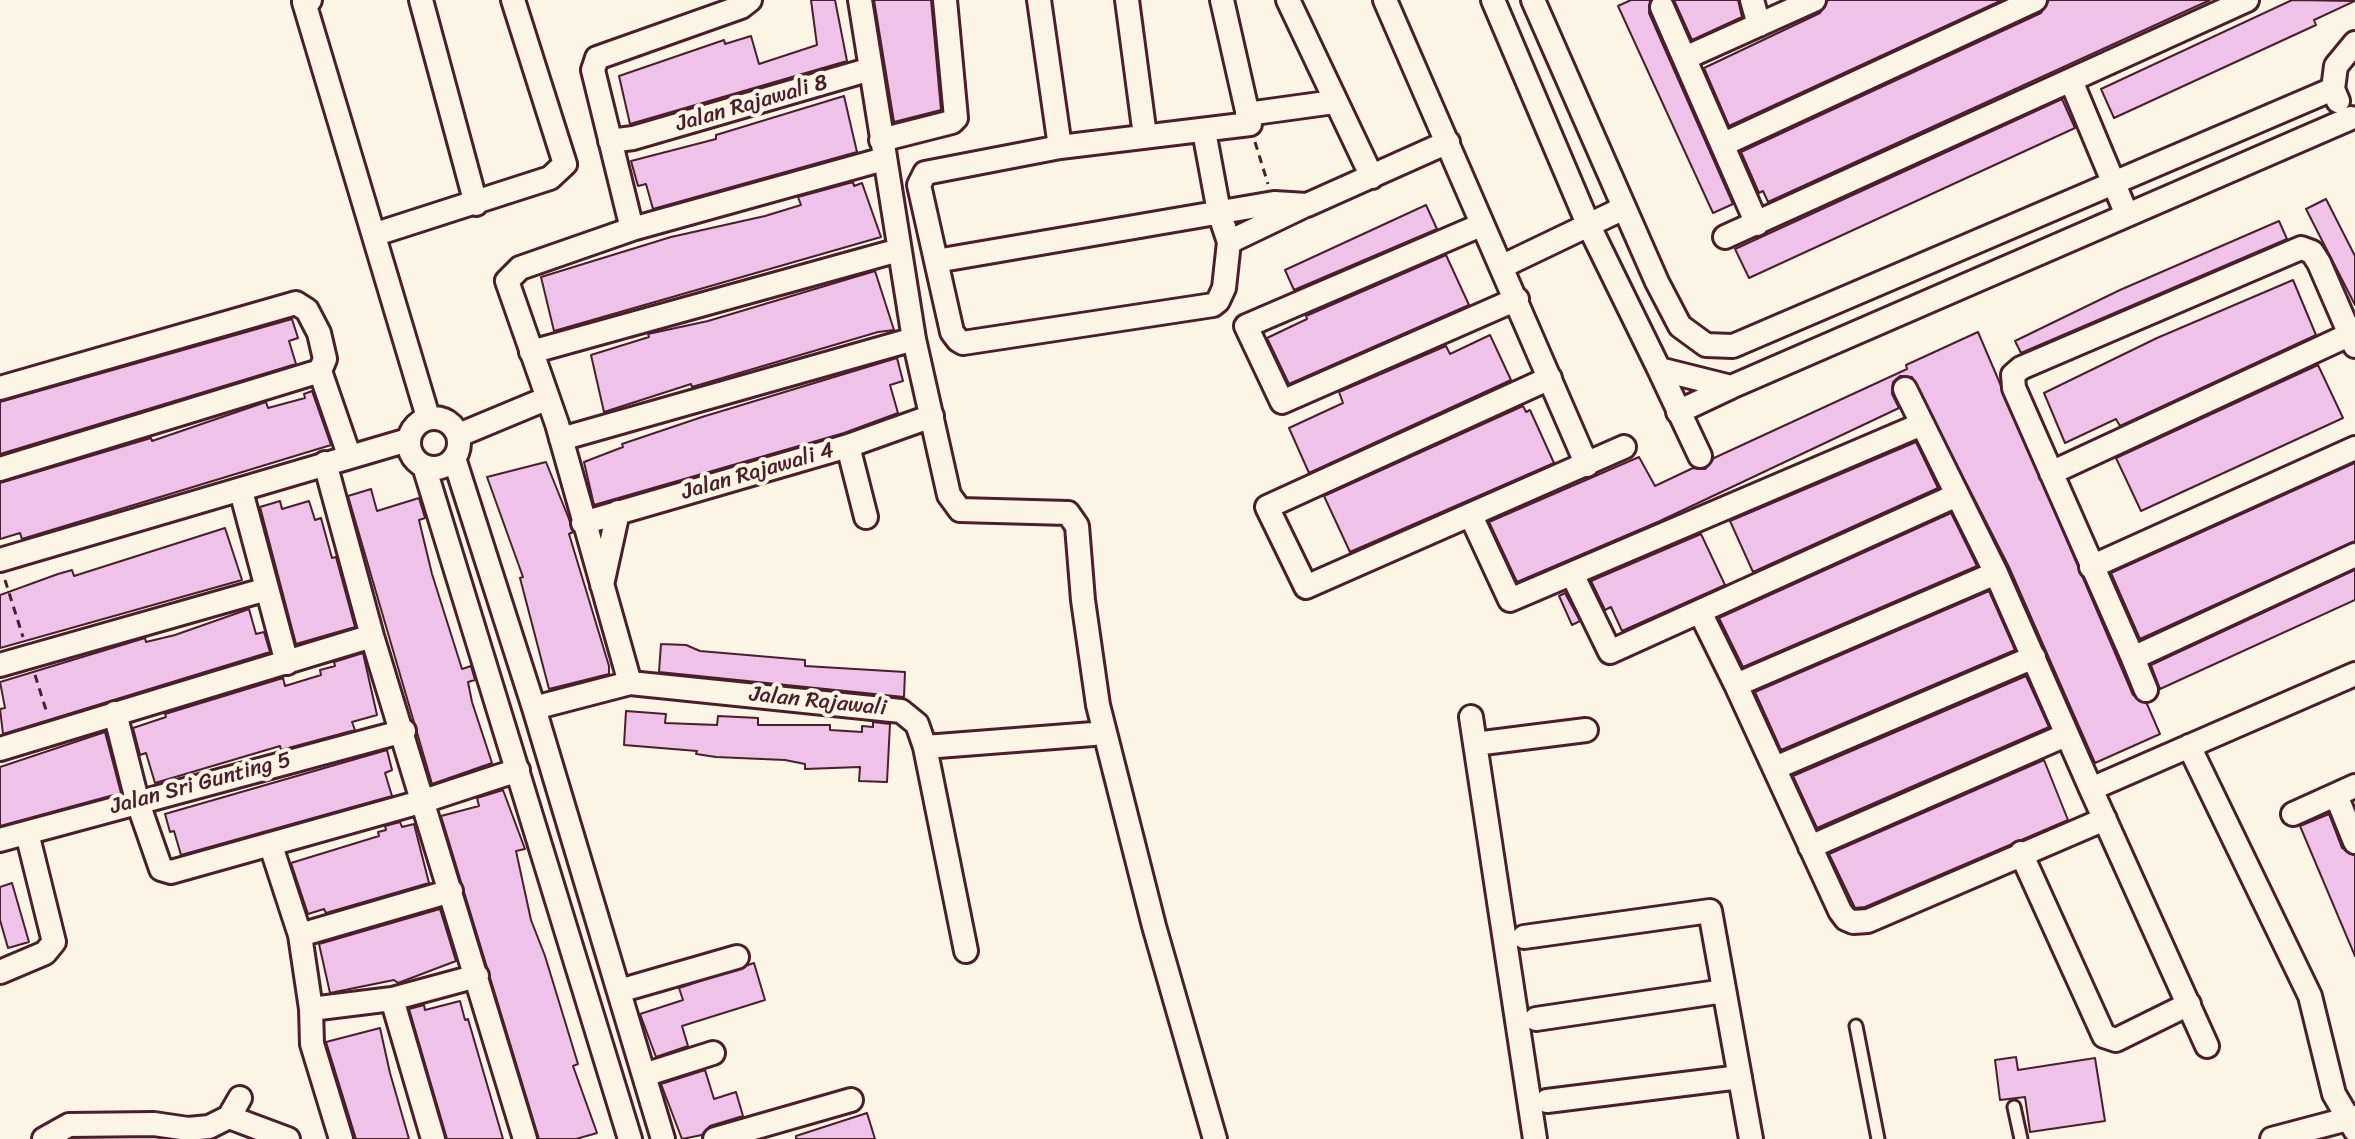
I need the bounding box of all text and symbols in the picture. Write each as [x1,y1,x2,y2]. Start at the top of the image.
street label: Jalan Rajawali 8 [673,70,831,138]
street label: Jalan Rajawali 4 [679,438,837,506]
street label: Jalan Rajawali [748,682,888,722]
street label: Jalan Sri Gunting 5 [108,747,294,821]

